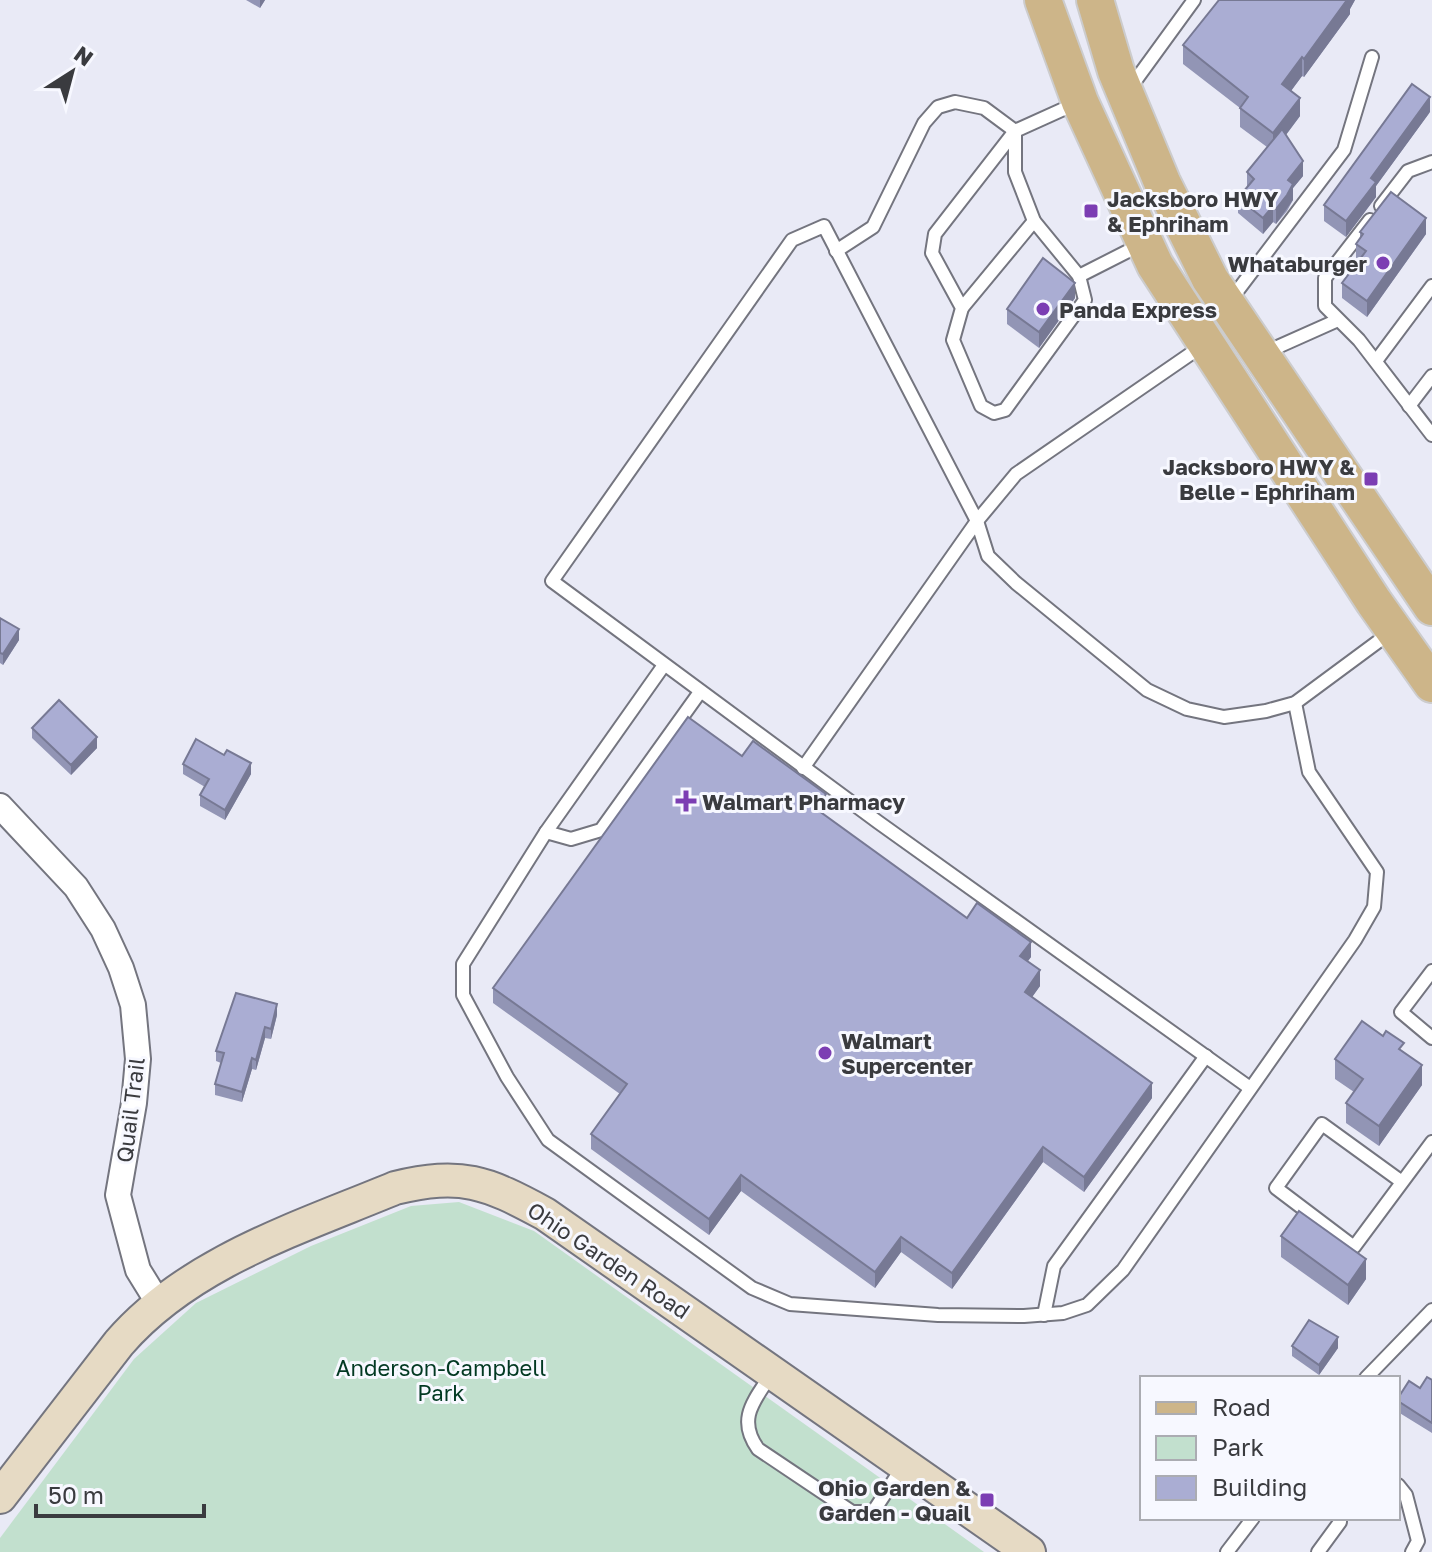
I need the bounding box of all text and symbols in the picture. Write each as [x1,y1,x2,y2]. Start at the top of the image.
north arrow [32,32,112,112]
text: N [69,40,99,71]
place label: Jacksboro HWY & Ephriham [1107,185,1279,237]
marker: Jacksboro HWY & Ephriham [1082,202,1100,220]
place label: Whataburger [1227,250,1367,277]
marker: Whataburger [1374,254,1392,272]
place label: Panda Express [1059,296,1217,323]
marker: Panda Express [1034,300,1052,318]
place label: Jacksboro HWY & Belle - Ephriham [1162,453,1355,505]
marker: Jacksboro HWY & Belle - Ephriham [1362,470,1380,488]
place label: Walmart Pharmacy [702,788,905,815]
marker: Walmart Pharmacy [677,792,695,810]
place label: Walmart Supercenter [841,1027,973,1079]
marker: Walmart Supercenter [816,1044,834,1062]
street label: Quail Trail [110,1056,150,1164]
street label: Ohio Garden Road [523,1196,695,1324]
park label: Anderson-Campbell Park [336,1354,546,1406]
legend [1140,1376,1400,1520]
text: Road [1212,1392,1271,1421]
text: Park [1212,1432,1264,1461]
scale bar [36,1468,204,1518]
text: Building [1212,1472,1307,1501]
place label: Ohio Garden & Garden - Quail [818,1474,971,1526]
text: 50 m [48,1480,104,1509]
marker: Ohio Garden & Garden - Quail [978,1491,996,1509]

